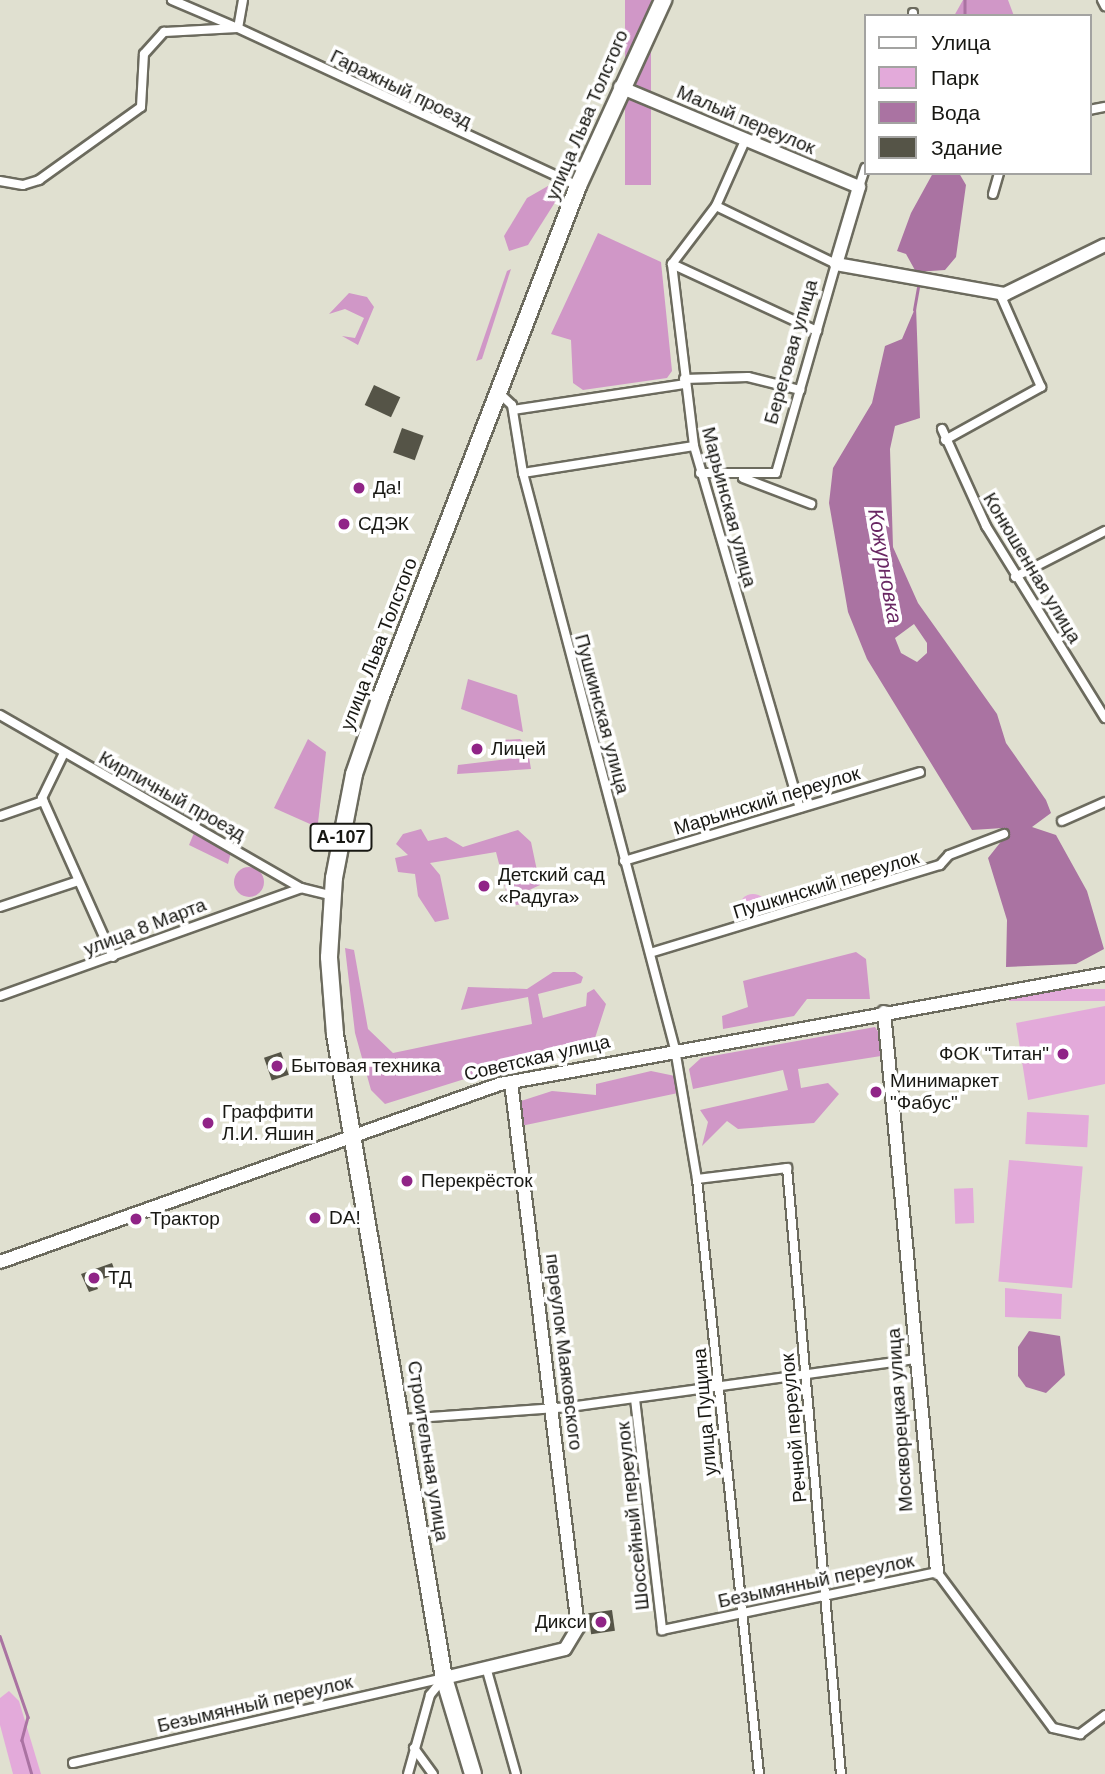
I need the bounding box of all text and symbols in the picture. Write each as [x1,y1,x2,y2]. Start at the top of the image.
legend [864,14,1091,175]
street label: улица Льва Толстого [541,27,633,203]
text: Улица [931,31,991,54]
street label: Гаражный проезд [327,45,475,133]
text: Парк [931,66,979,89]
street label: Малый переулок [673,81,819,159]
text: Вода [931,101,980,124]
text: Здание [931,136,1003,159]
street label: Береговая улица [759,277,823,427]
street label: Марьинская улица [697,424,761,590]
place label: Да! [373,477,402,499]
marker: Да! [351,480,367,496]
street label: Конюшенная улица [978,489,1086,647]
water label: Кожурновка [862,507,908,625]
place label: СДЭК [358,513,409,535]
marker: СДЭК [336,516,352,532]
street label: улица Льва Толстого [336,555,422,733]
street label: Пушкинская улица [570,632,634,796]
place label: Лицей [491,738,546,760]
marker: Лицей [469,741,485,757]
street label: Кирпичный проезд [95,746,249,846]
street label: Марьинский переулок [671,762,863,840]
road number: А-107 [308,822,374,852]
street label: Пушкинский переулок [730,846,922,924]
place label: Детский сад «Радуга» [498,864,605,908]
marker: Детский сад «Радуга» [476,878,492,894]
street label: улица 8 Марта [81,893,209,961]
street label: Советская улица [462,1030,612,1086]
place label: ФОК "Титан" [939,1043,1049,1065]
marker: ФОК "Титан" [1055,1046,1071,1062]
place label: Бытовая техника [291,1055,441,1077]
marker: Бытовая техника [269,1058,285,1074]
place label: Минимаркет "Фабус" [890,1070,999,1114]
marker: Минимаркет "Фабус" [868,1084,884,1100]
place label: Граффити Л.И. Яшин [222,1101,314,1145]
marker: Граффити Л.И. Яшин [200,1115,216,1131]
place label: Перекрёсток [421,1170,533,1192]
marker: Перекрёсток [399,1173,415,1189]
place label: DA! [329,1207,361,1229]
place label: Трактор [150,1208,220,1230]
marker: DA! [307,1210,323,1226]
marker: Трактор [128,1211,144,1227]
street label: переулок Маяковского [541,1252,587,1452]
place label: ТД [108,1267,132,1289]
marker: ТД [86,1270,102,1286]
street label: Москворецкая улица [882,1327,918,1513]
street label: улица Пущина [688,1347,722,1477]
street label: Речной переулок [776,1352,812,1504]
street label: Строительная улица [402,1359,454,1543]
street label: Шоссейный переулок [612,1421,654,1611]
street label: Безымянный переулок [716,1549,916,1613]
place label: Дикси [535,1611,587,1633]
marker: Дикси [593,1614,609,1630]
street label: Безымянный переулок [155,1670,355,1738]

